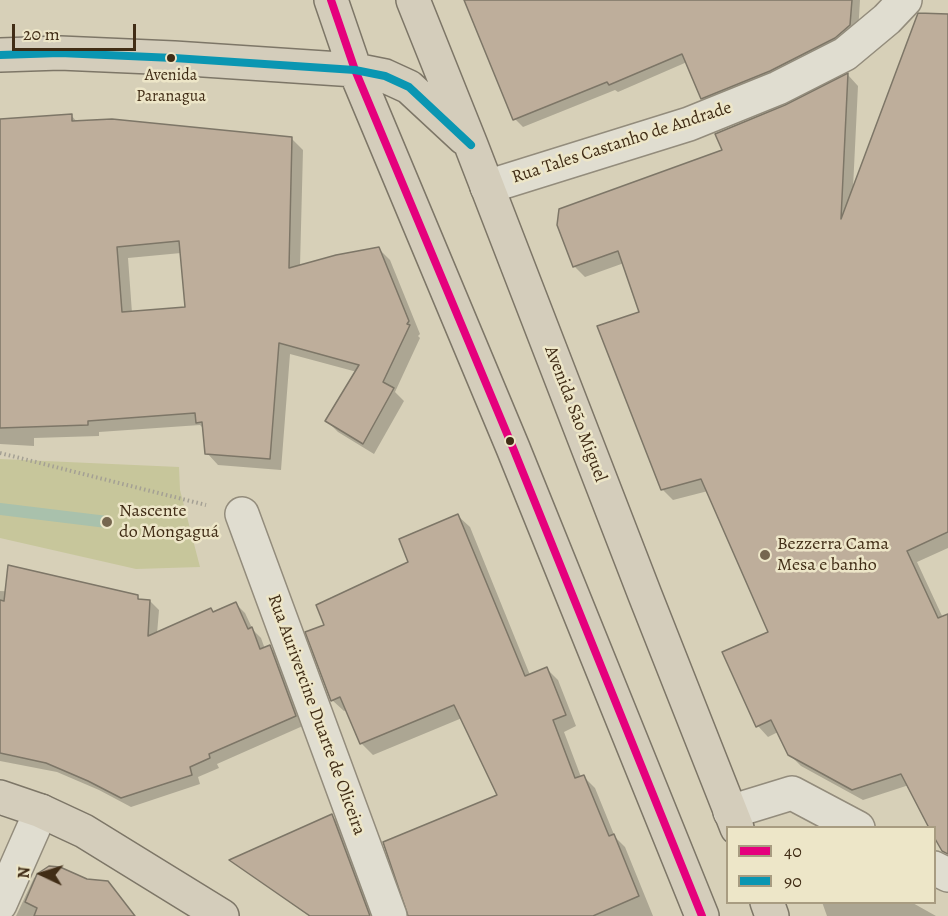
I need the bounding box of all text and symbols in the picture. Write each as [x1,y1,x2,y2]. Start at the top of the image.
scale bar [15,12,140,50]
text: 20 m [23,22,60,46]
marker: Avenida Paranagua [165,52,177,64]
place label: Avenida Paranagua [136,66,206,104]
street label: Rua Tales Castanho de Andrade [509,97,735,189]
street label: Avenida São Miguel [539,343,611,485]
unlabelled marker [504,435,516,447]
place label: Nascente do Mongaguá [119,501,219,544]
marker: Nascente do Mongaguá [100,515,114,529]
place label: Bezzerra Cama Mesa e banho [777,534,889,576]
marker: Bezzerra Cama Mesa e banho [758,548,772,562]
street label: Rua Aurivercine Duarte de Oliceira [262,592,370,838]
legend [726,826,936,904]
text: 40 [784,839,802,863]
north arrow [12,844,72,904]
text: N [13,866,35,879]
text: 90 [784,869,802,893]

